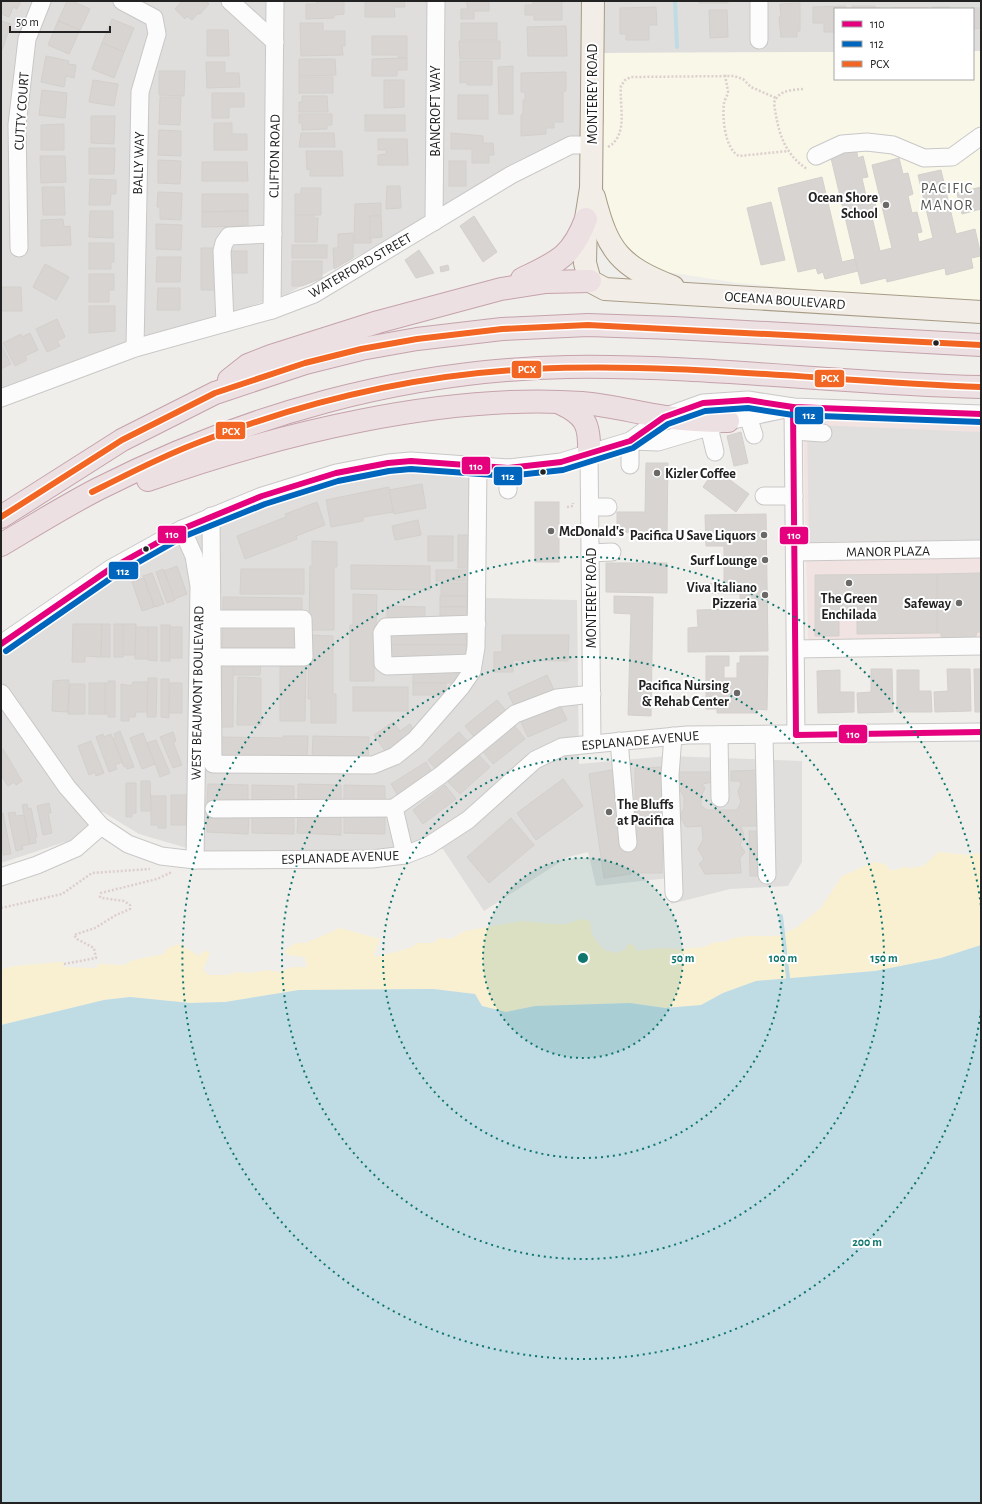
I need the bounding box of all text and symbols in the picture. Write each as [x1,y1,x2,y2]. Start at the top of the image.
scale bar [10,8,110,34]
legend [834,8,974,80]
text: 50 m [16,16,39,28]
text: 110 [870,18,885,30]
text: 112 [870,38,884,50]
street label: MONTEREY ROAD [586,44,600,144]
text: PCX [870,58,890,70]
street label: BANCROFT WAY [429,65,443,157]
street label: CUTTY COURT [12,71,32,151]
street label: CLIFTON ROAD [267,114,283,198]
street label: BALLY WAY [131,131,147,195]
district label: PACIFIC MANOR [920,181,974,213]
place label: Ocean Shore School [808,191,878,221]
marker: Ocean Shore School [881,200,891,210]
street label: WATERFORD STREET [307,231,414,301]
street label: OCEANA BOULEVARD [724,290,846,312]
unlabelled marker [931,338,941,348]
line badge: PCX [511,360,542,379]
text: PCX [518,364,536,375]
line badge: PCX [814,369,845,388]
text: PCX [821,373,839,384]
line badge: 112 [794,406,824,425]
text: 112 [802,410,816,421]
line badge: PCX [215,421,246,440]
text: PCX [222,426,240,437]
line badge: 110 [461,456,491,475]
text: 110 [469,461,483,472]
line badge: 112 [493,466,523,486]
unlabelled marker [538,467,548,477]
place label: Kizler Coffee [665,467,736,481]
marker: Kizler Coffee [652,468,662,478]
text: 112 [501,471,515,482]
line badge: 110 [157,525,187,544]
place label: McDonald's [559,525,624,539]
marker: McDonald's [546,526,556,536]
line badge: 110 [779,526,809,545]
text: 110 [165,529,179,540]
place label: Pacifica U Save Liquors [630,529,756,543]
marker: Pacifica U Save Liquors [759,530,769,540]
text: 110 [787,530,801,541]
unlabelled marker [141,544,151,554]
street label: MANOR PLAZA [846,544,930,560]
street label: MONTEREY ROAD [585,548,599,648]
place label: Surf Lounge [690,554,757,568]
marker: Surf Lounge [760,555,770,565]
line badge: 112 [108,561,139,580]
text: 112 [116,566,130,577]
marker: The Green Enchilada [844,578,854,588]
place label: Viva Italiano Pizzeria [686,581,757,611]
marker: Viva Italiano Pizzeria [760,590,770,600]
place label: The Green Enchilada [821,592,877,622]
place label: Safeway [904,597,952,611]
marker: Safeway [954,598,964,608]
street label: WEST BEAUMONT BOULEVARD [189,606,207,780]
place label: Pacifica Nursing & Rehab Center [638,679,730,709]
marker: Pacifica Nursing & Rehab Center [732,688,742,698]
line badge: 110 [838,724,868,744]
street label: ESPLANADE AVENUE [581,729,700,753]
text: 110 [846,729,860,740]
place label: The Bluffs at Pacifica [617,798,674,828]
marker: The Bluffs at Pacifica [604,807,614,817]
street label: ESPLANADE AVENUE [281,849,399,867]
centre of rings [576,951,590,965]
text: 50 m [672,952,695,964]
text: 100 m [769,952,797,964]
text: 150 m [870,952,898,964]
text: 200 m [852,1236,882,1248]

